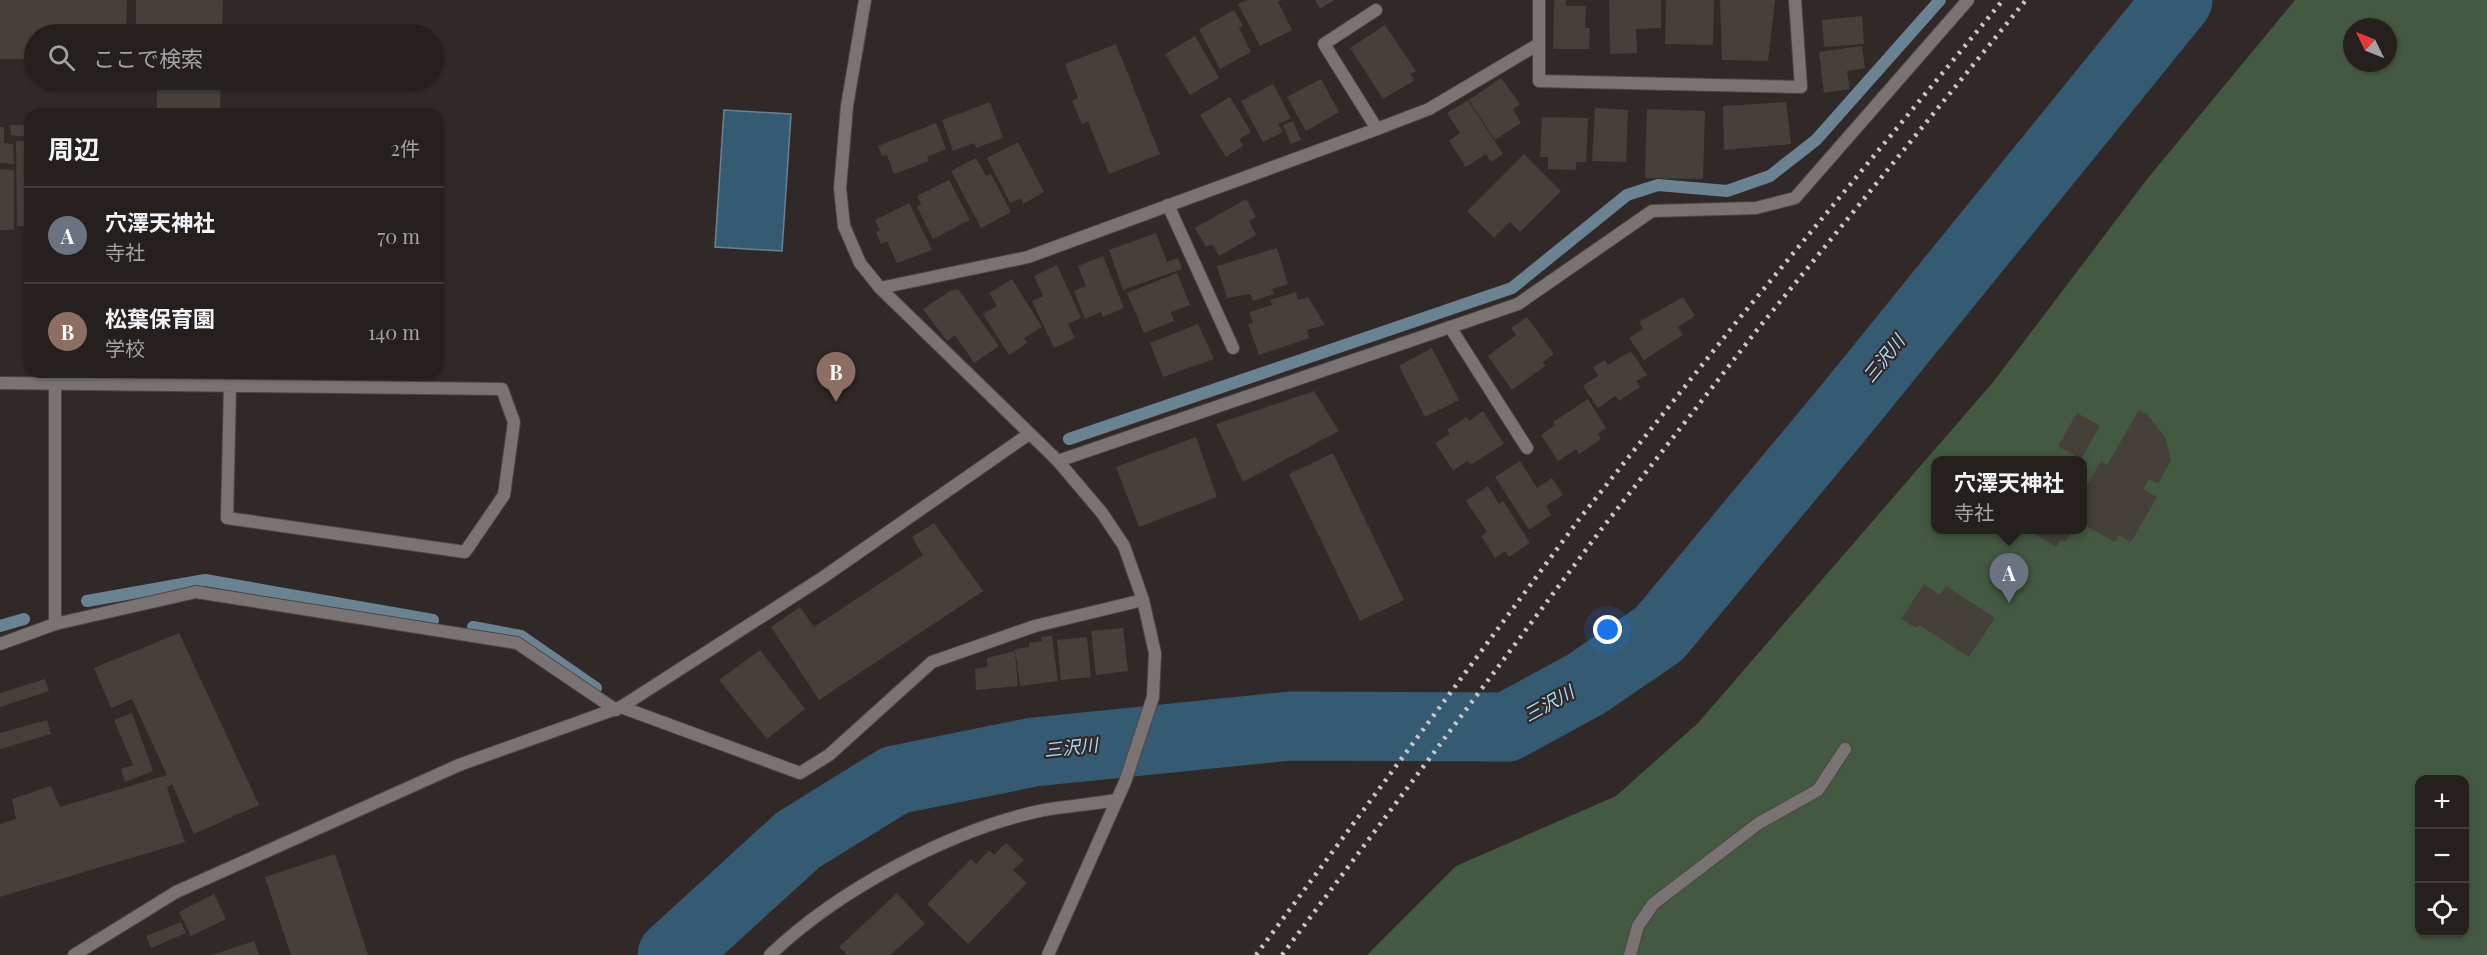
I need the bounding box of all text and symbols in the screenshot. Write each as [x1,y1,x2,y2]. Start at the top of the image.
north arrow [2343,18,2397,72]
search box [24,24,444,90]
icon: search [45,41,78,74]
text: ここで検索 [93,43,203,73]
text: 周辺 [48,131,100,166]
text: 2件 [390,134,420,161]
text: 穴澤天神社 [105,207,215,237]
text: A [61,222,74,249]
text: 70 m [377,222,420,249]
text: 寺社 [105,238,145,265]
text: 松葉保育園 [105,303,215,333]
text: B [61,318,74,345]
text: 140 m [368,318,420,345]
water label: 三沢川 [1857,328,1911,387]
text: 学校 [105,334,145,361]
pin: B [816,352,856,402]
popup [1931,456,2087,534]
text: 穴澤天神社 [1954,467,2064,497]
text: 寺社 [1954,498,1994,525]
pin: A [1990,554,2028,603]
your location [1593,615,1622,644]
water label: 三沢川 [1519,679,1580,727]
water label: 三沢川 [1043,732,1101,762]
map controls [2415,775,2469,937]
button: + [2415,775,2469,829]
button: − [2415,829,2469,883]
button: locate [2415,883,2469,937]

